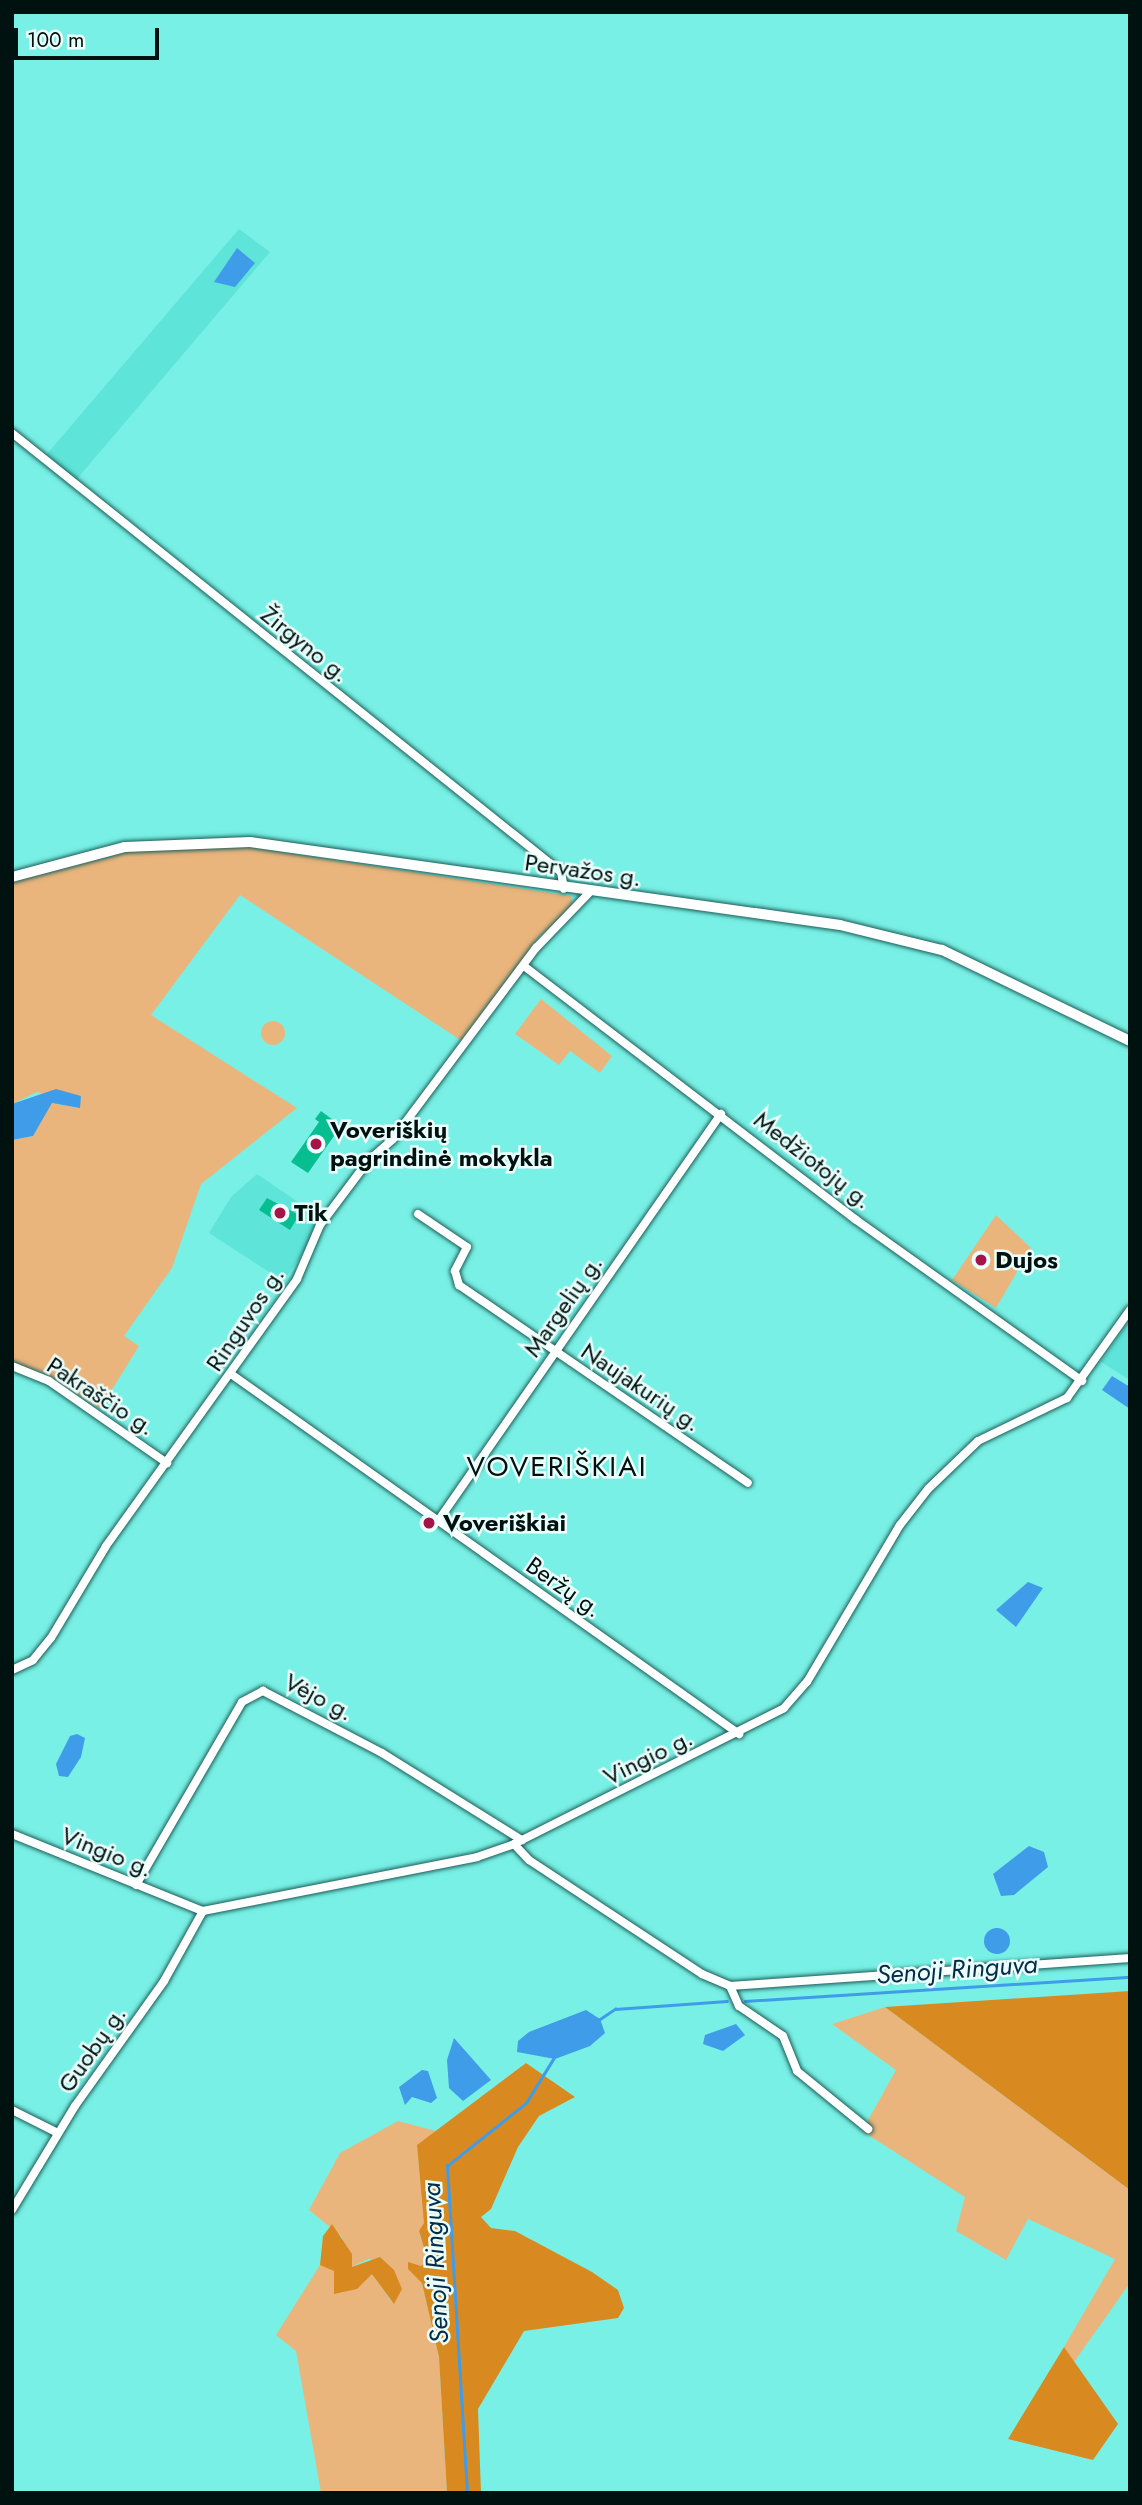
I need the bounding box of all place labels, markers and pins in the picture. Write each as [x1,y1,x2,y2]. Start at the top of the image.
place label: Voveriškių pagrindinė mokykla [330,1116,553,1172]
marker: Voveriškių pagrindinė mokykla [308,1136,324,1152]
place label: Tik [294,1199,328,1227]
marker: Tik [272,1205,288,1221]
place label: Dujos [995,1246,1058,1274]
marker: Dujos [973,1252,989,1268]
place label: Voveriškiai [443,1509,566,1537]
marker: Voveriškiai [421,1515,437,1531]

